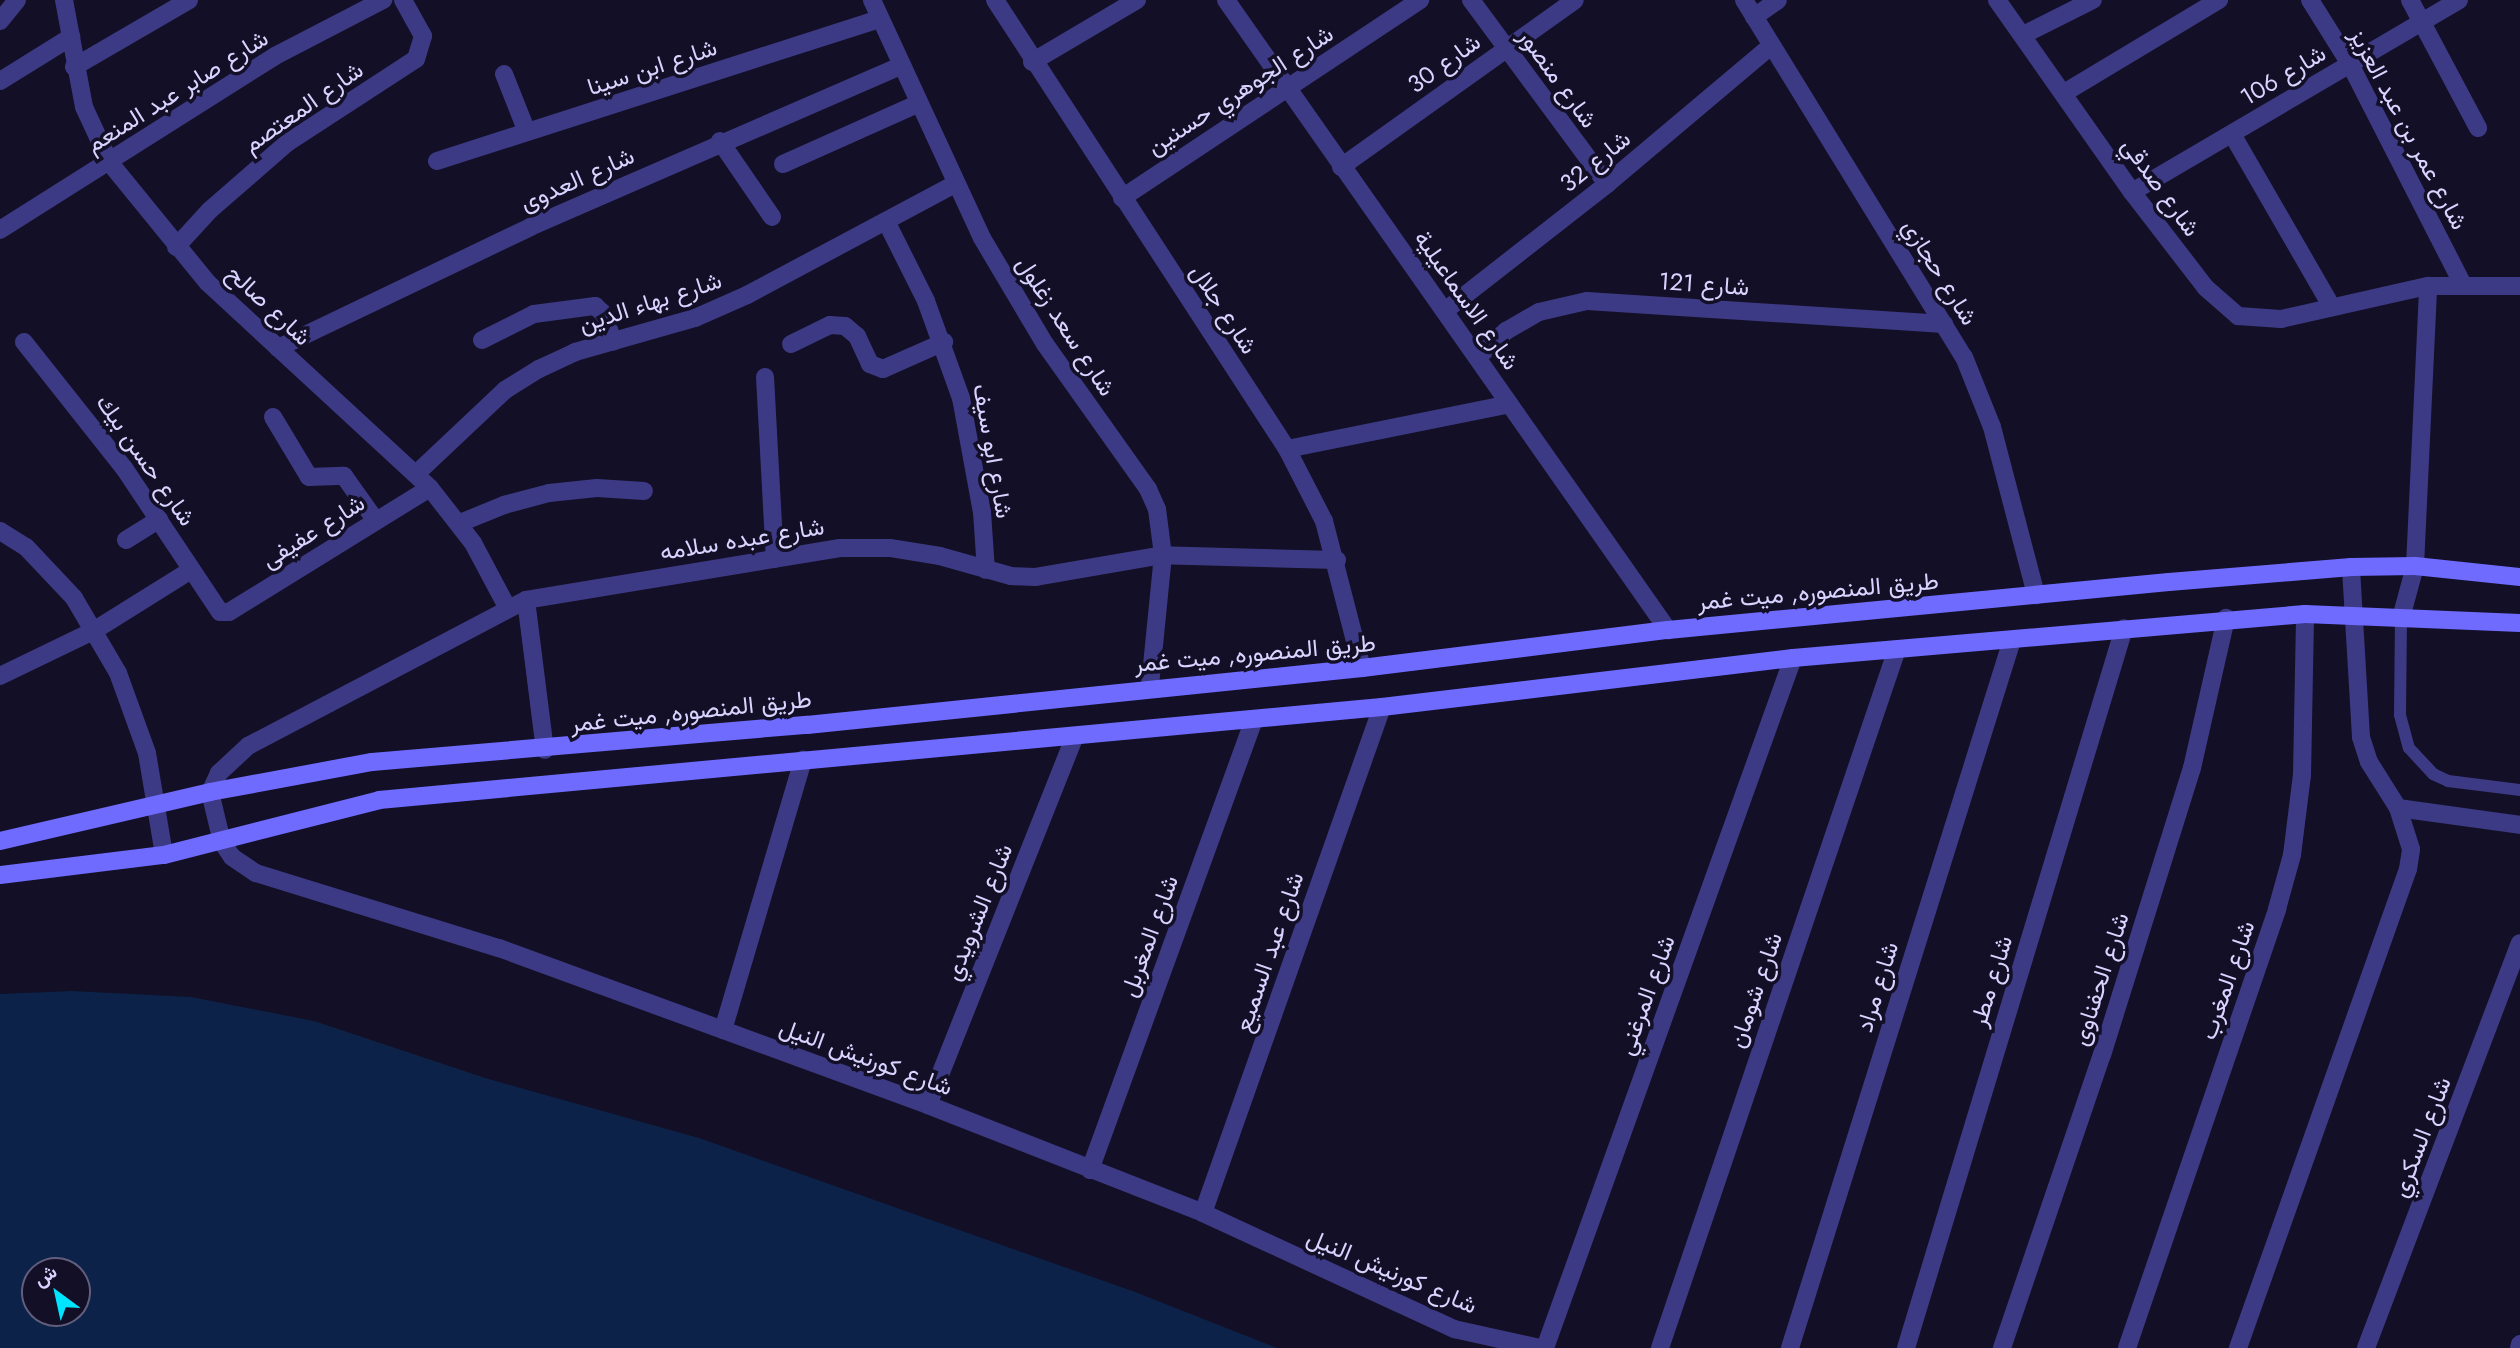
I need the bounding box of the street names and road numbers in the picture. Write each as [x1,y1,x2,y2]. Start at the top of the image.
street label: شارع الجوهري حسنين [1141,19,1339,161]
street label: شارع صابر عبد المنعم [81,23,273,159]
street label: شارع منصور [1512,23,1604,133]
street label: شارع عمر بن عبد العزيز [2344,24,2474,234]
street label: شارع 30 [1402,27,1486,99]
street label: شارع ابن سينا [584,33,720,101]
street label: شارع 106 [2235,38,2331,112]
street label: شارع المعتصم [237,55,369,159]
street label: شارع 32 [1554,124,1636,198]
street label: شارع صدقي [2116,132,2206,242]
street label: شارع العدوى [515,141,639,217]
street label: شارع حجازي [1896,214,1984,330]
street label: شارع الاسماعيلية [1408,225,1526,375]
street label: شارع سعد زغلول [1010,251,1122,401]
street label: شارع صالح [221,259,317,351]
street label: شارع جلال [1184,259,1264,359]
street label: شارع بهاء الدين [575,265,725,339]
street label: شارع 121 [1658,266,1750,302]
street label: شارع ابو سيف [967,382,1019,520]
street label: شارع حسن بيك [90,389,202,531]
street label: شارع عفيفى [256,488,370,574]
street label: شارع عبده سلامه [658,512,826,566]
street label: طريق المنصوره, ميت غمر [1696,566,1940,616]
street label: طريق المنصوره, ميت غمر [1133,628,1377,678]
street label: طريق المنصوره, ميت غمر [569,684,813,738]
street label: شارع الشرويدي [937,839,1019,985]
street label: شارع عبد السميع [1228,868,1310,1036]
street label: شارع المغربل [1114,871,1184,1001]
street label: شارع الحفناوى [2065,909,2135,1049]
street label: شارع المغرب [2193,917,2261,1043]
street label: شارع شومان [1722,928,1788,1052]
street label: شارع المرغني [1611,931,1681,1059]
street label: شارع مطر [1964,932,2018,1030]
street label: شارع مراد [1850,938,1904,1036]
street label: شارع كورنيش النيل [776,1012,956,1102]
street label: شارع السكري [2385,1073,2457,1201]
street label: شارع كورنيش النيل [1303,1222,1481,1320]

